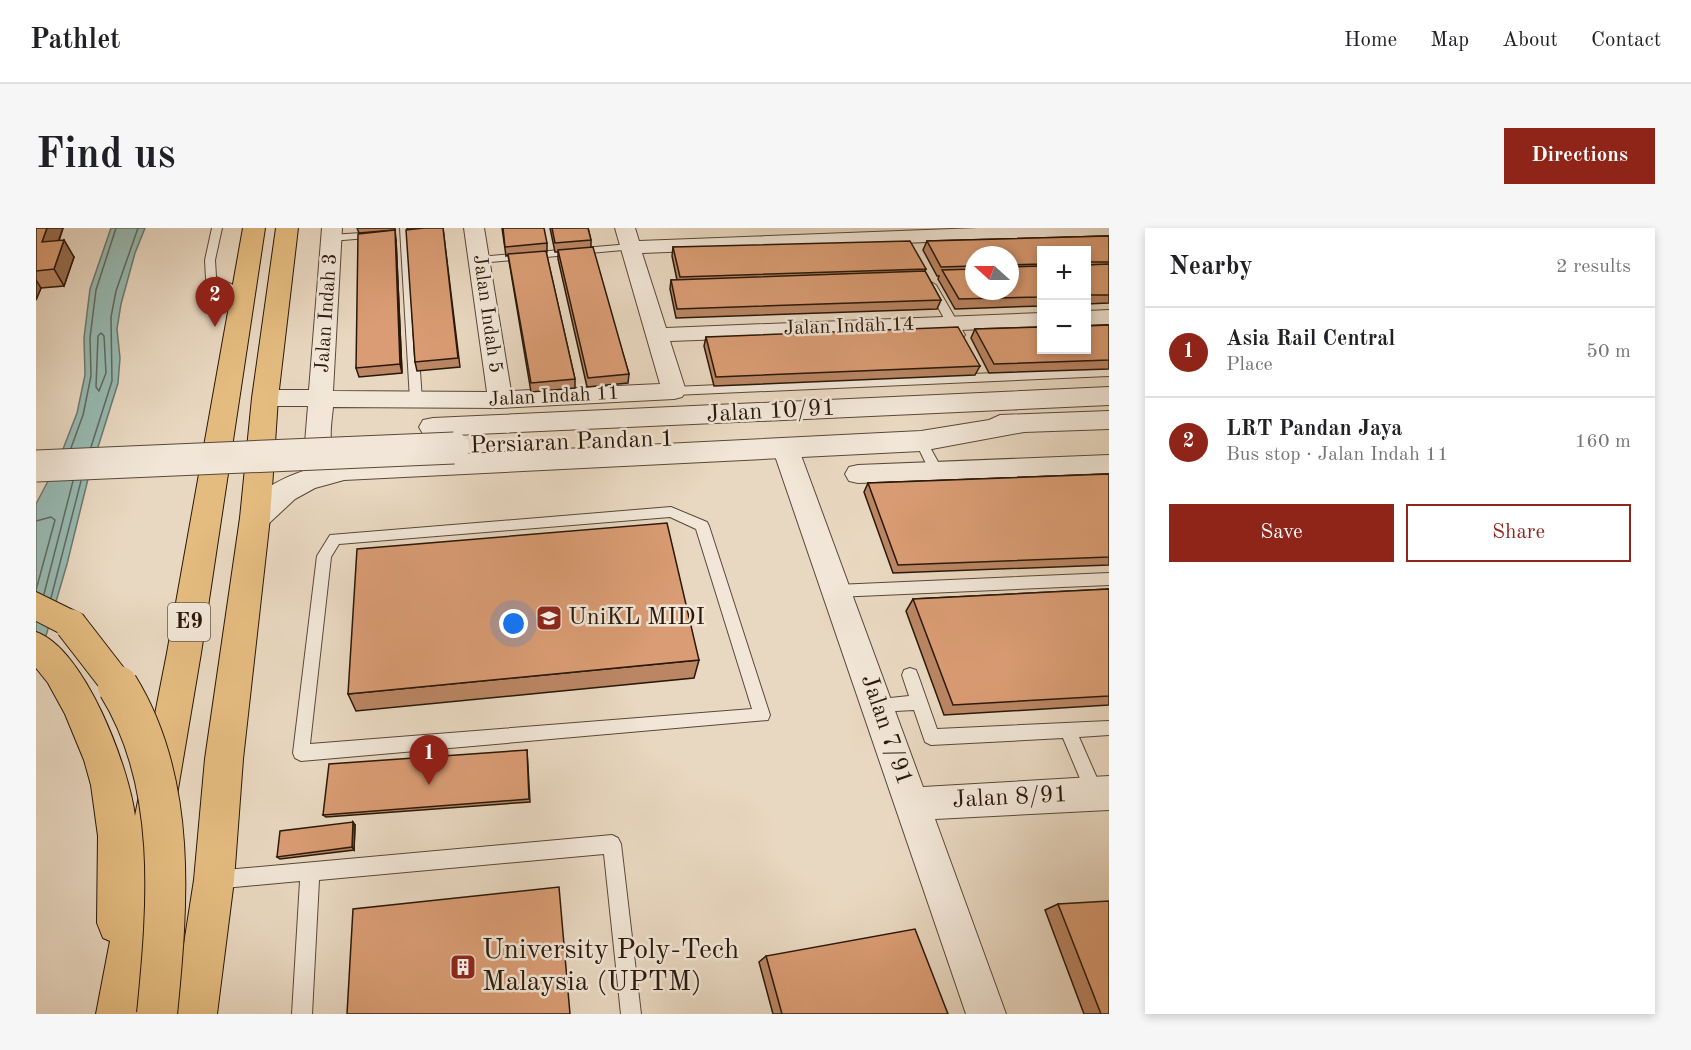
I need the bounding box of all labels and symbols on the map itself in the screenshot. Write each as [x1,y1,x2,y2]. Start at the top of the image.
north arrow [965,246,1019,300]
street label: Jalan Indah 3 [313,253,341,373]
street label: Jalan Indah 5 [469,253,505,375]
pin: 2 [196,278,234,327]
street label: Jalan Indah 14 [783,315,915,339]
street label: Jalan Indah 11 [488,384,620,410]
street label: Jalan 10/91 [706,397,836,427]
street label: Persiaran Pandan 1 [470,427,674,459]
road number: E9 [168,603,210,641]
school or university icon: UniKL MIDI [534,603,564,633]
place label: UniKL MIDI [568,606,705,630]
your location [499,609,528,638]
street label: Jalan 7/91 [856,672,916,788]
pin: 1 [410,736,448,785]
street label: Jalan 8/91 [952,783,1068,813]
place label: University Poly-Tech Malaysia (UPTM) [482,937,739,997]
building icon: University Poly-Tech Malaysia (UPTM) [448,952,478,982]

